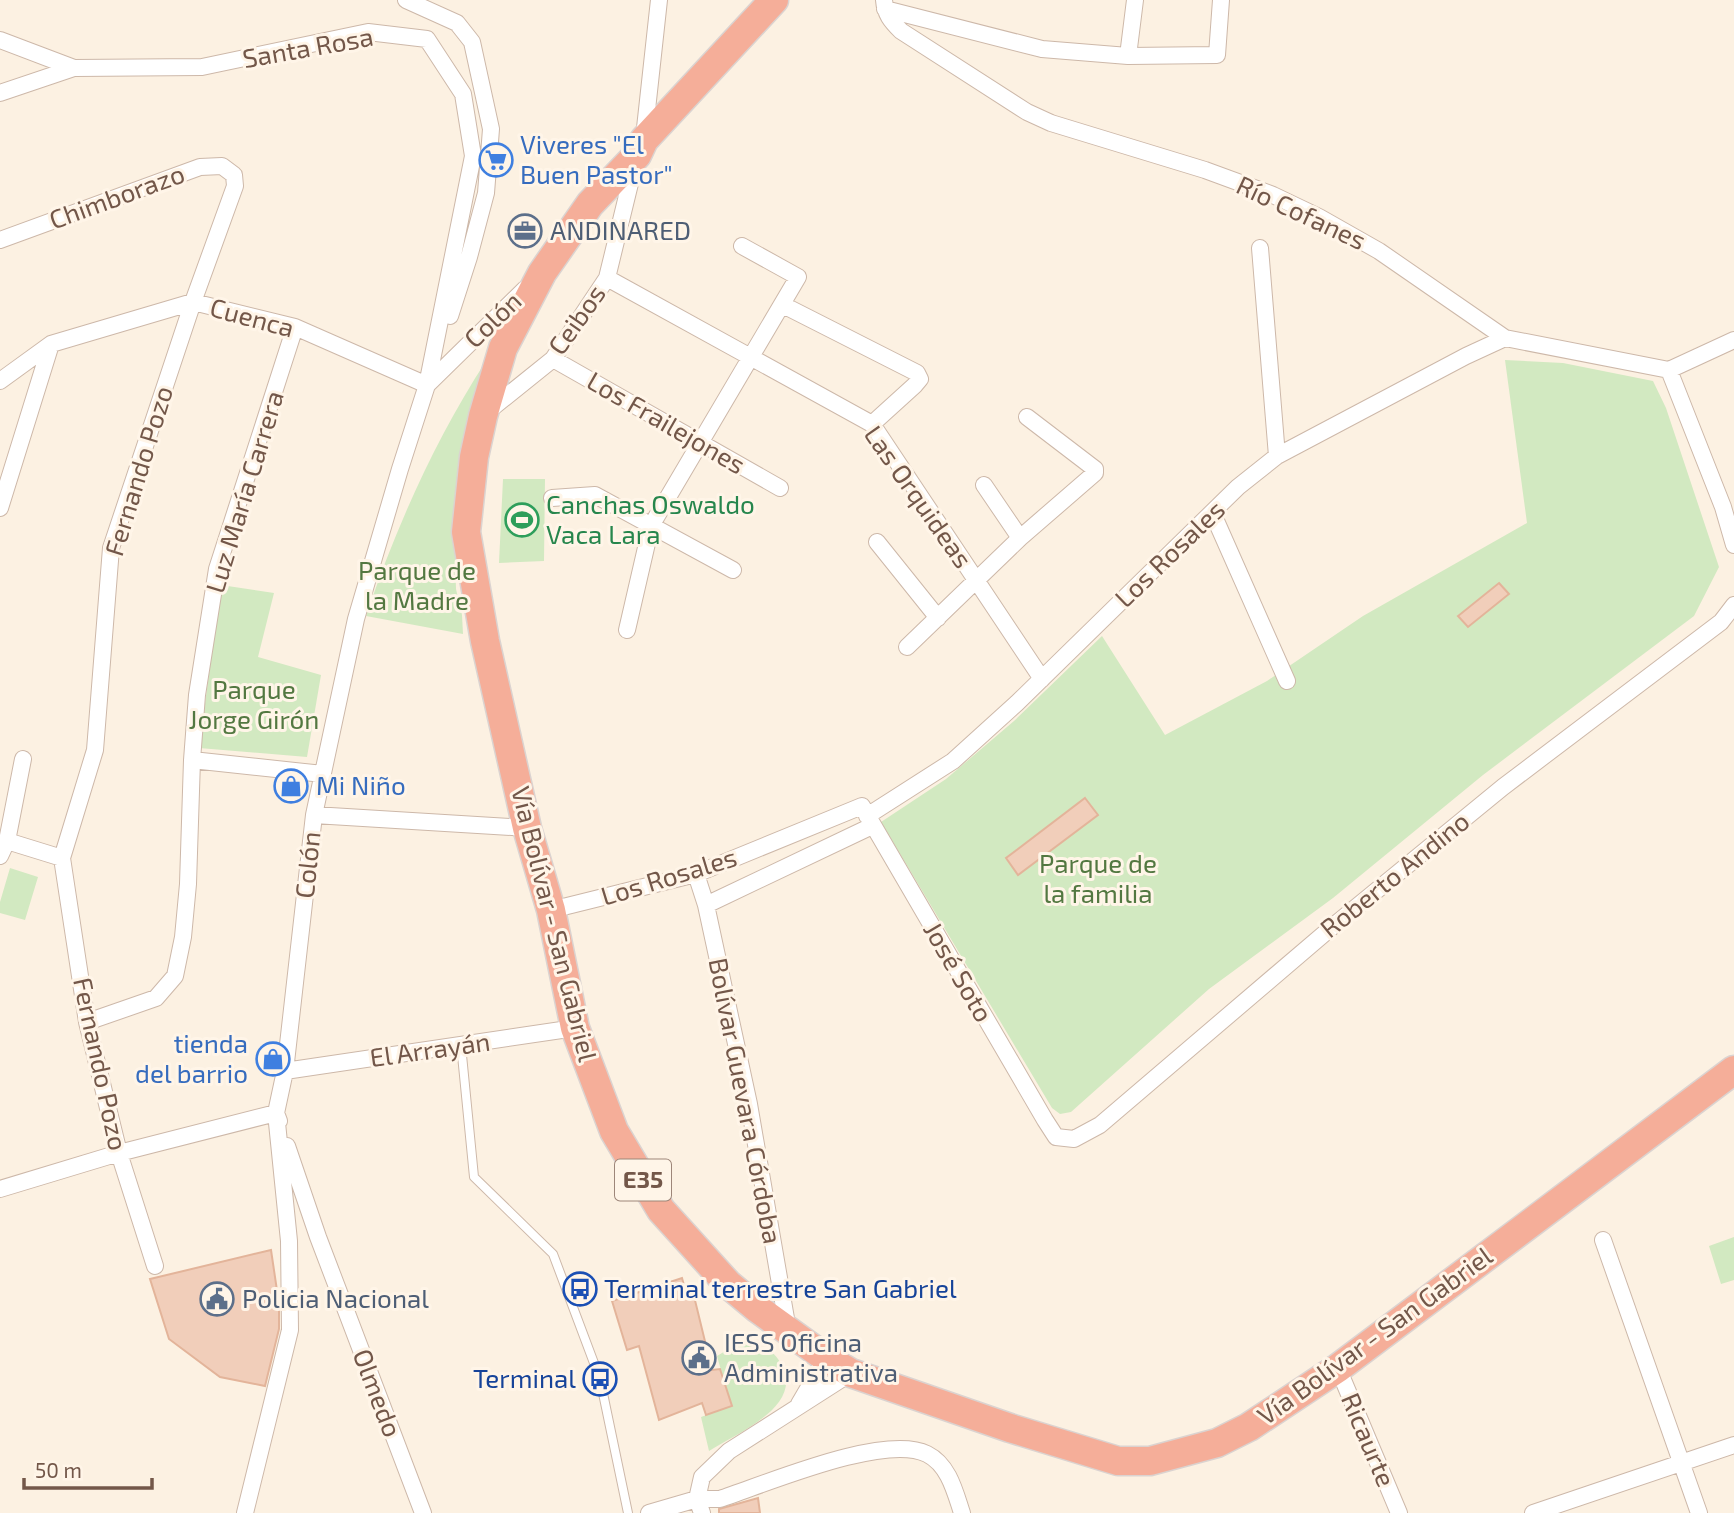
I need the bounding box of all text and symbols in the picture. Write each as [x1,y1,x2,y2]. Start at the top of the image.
street label: Santa Rosa [240,20,375,73]
place label: Viveres "El Buen Pastor" [520,128,673,189]
supermarket icon: Viveres "El Buen Pastor" [477,141,515,179]
street label: Chimborazo [45,157,188,234]
street label: Río Cofanes [1232,168,1371,255]
office icon: ANDINARED [506,212,544,250]
place label: ANDINARED [550,214,691,245]
street label: Ceibos [541,278,611,360]
street label: Colón [457,284,527,353]
street label: Cuenca [207,290,298,343]
street label: Los Frailejones [582,364,751,479]
street label: Fernando Pozo [97,382,178,559]
street label: Luz María Carrera [198,387,289,596]
street label: Las Orquideas [859,419,980,573]
place label: Canchas Oswaldo Vaca Lara [546,488,755,549]
street label: Los Rosales [1108,493,1230,613]
sports icon: Canchas Oswaldo Vaca Lara [503,501,541,539]
park label: Parque de la Madre [358,554,476,615]
park label: Parque Jorge Girón [189,673,319,734]
shop icon: Mi Niño [272,767,310,805]
place label: Mi Niño [316,769,406,800]
street label: Vía Bolívar - San Gabriel [506,783,605,1065]
street label: Roberto Andino [1313,804,1475,943]
street label: Colón [288,830,325,900]
street label: Los Rosales [597,840,740,911]
park label: Parque de la familia [1039,847,1157,908]
street label: José Soto [918,916,1000,1027]
street label: Bolívar Guevara Córdoba [704,955,789,1246]
street label: Fernando Pozo [68,974,135,1153]
street label: El Arrayán [368,1025,492,1072]
place label: tienda del barrio [135,1027,248,1088]
shop icon: tienda del barrio [254,1040,292,1078]
road number: E35 [615,1160,671,1200]
street label: Vía Bolívar - San Gabriel [1251,1239,1498,1430]
bus stop icon: Terminal terrestre San Gabriel [561,1270,599,1308]
place label: Terminal terrestre San Gabriel [604,1272,957,1303]
public building icon: Policia Nacional [198,1280,236,1318]
place label: Policia Nacional [242,1282,429,1313]
place label: IESS Oficina Administrativa [724,1326,898,1387]
public building icon: IESS Oficina Administrativa [680,1339,718,1377]
street label: Olmedo [348,1344,409,1441]
bus stop icon: Terminal [581,1360,619,1398]
place label: Terminal [473,1362,576,1393]
street label: Ricaurte [1336,1388,1403,1491]
scale bar [24,1446,152,1490]
text: 50 m [35,1457,82,1482]

